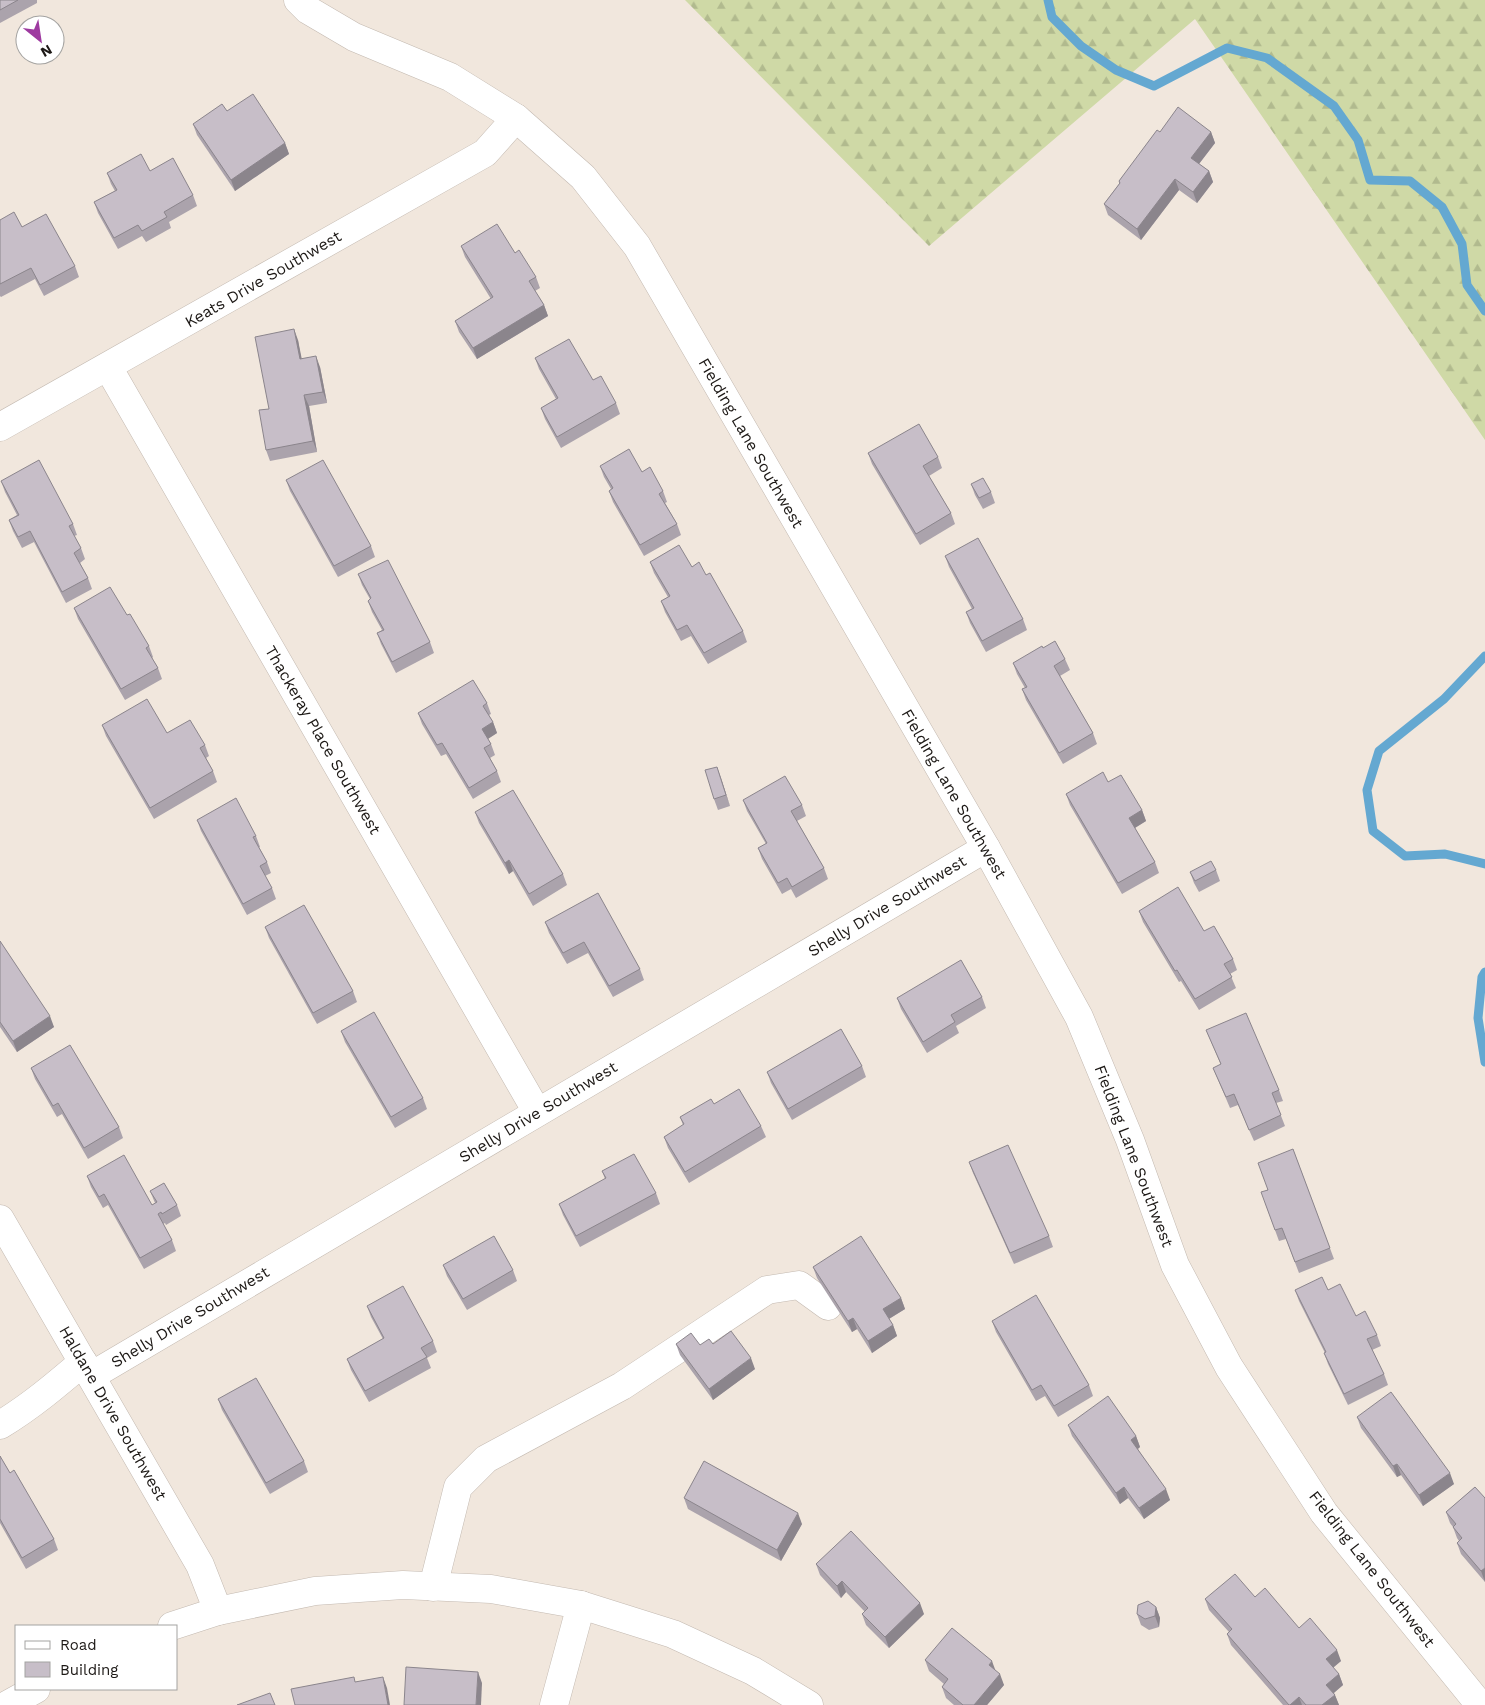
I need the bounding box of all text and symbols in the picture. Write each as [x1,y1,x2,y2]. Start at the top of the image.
north arrow [15,15,65,65]
text: N [38,42,55,61]
street label: Keats Drive Southwest [181,226,345,332]
street label: Fielding Lane Southwest [694,355,808,532]
street label: Thackeray Place Southwest [261,642,385,838]
street label: Fielding Lane Southwest [897,706,1011,883]
street label: Shelly Drive Southwest [805,851,970,961]
street label: Shelly Drive Southwest [456,1057,621,1167]
street label: Fielding Lane Southwest [1091,1062,1178,1250]
street label: Shelly Drive Southwest [108,1262,273,1372]
street label: Haldane Drive Southwest [55,1322,171,1504]
street label: Fielding Lane Southwest [1305,1487,1439,1651]
legend [15,1625,178,1690]
text: Road [60,1636,97,1654]
text: Building [60,1661,118,1679]

